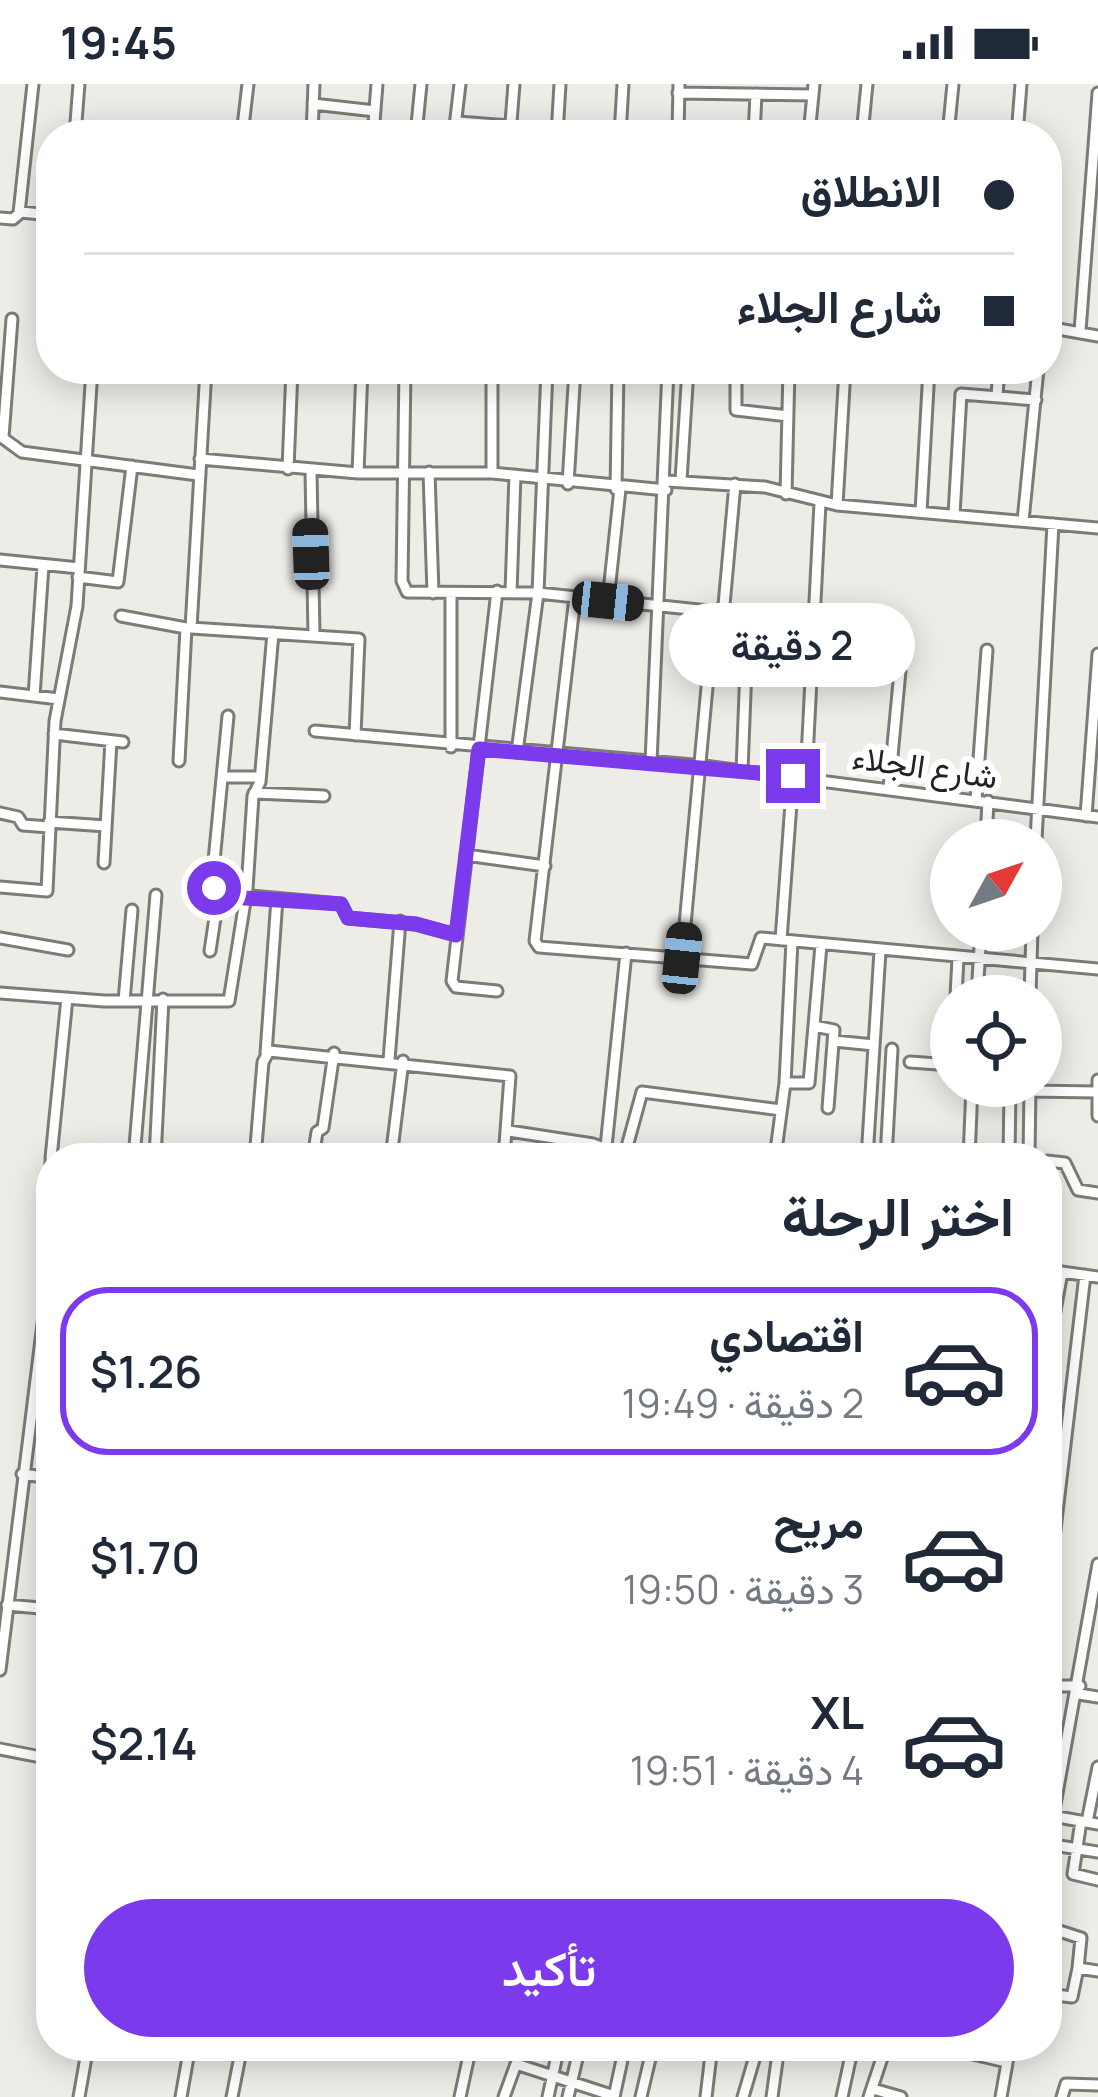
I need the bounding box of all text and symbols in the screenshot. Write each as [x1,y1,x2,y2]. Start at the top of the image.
text: 19:45 [60,11,177,73]
text: الانطلاق [801,159,942,221]
text: شارع الجلاء [737,275,942,337]
car [292,517,330,591]
car [570,579,646,623]
callout: 2 دقيقة [670,602,916,686]
text: 2 دقيقة [731,618,853,672]
street label: شارع الجلاء [850,734,1000,799]
route end [766,749,820,803]
north arrow [930,819,1062,951]
map controls [930,819,1062,1107]
route start [187,861,241,915]
car [660,920,704,996]
button: locate [930,975,1062,1107]
text: اختر الرحلة [782,1178,1014,1252]
text: اقتصادي [709,1304,864,1366]
icon: car [900,1317,1008,1425]
text: $1.26 [90,1340,202,1402]
text: 2 دقيقة · 19:49 [621,1376,864,1430]
text: مريح [773,1490,864,1552]
icon: car [900,1503,1008,1611]
text: $1.70 [90,1526,200,1588]
text: 3 دقيقة · 19:50 [623,1562,864,1616]
text: XL [810,1681,864,1743]
icon: car [900,1689,1008,1797]
text: $2.14 [90,1712,198,1774]
text: 4 دقيقة · 19:51 [630,1743,864,1797]
button: تأكيد [84,1899,1014,2037]

